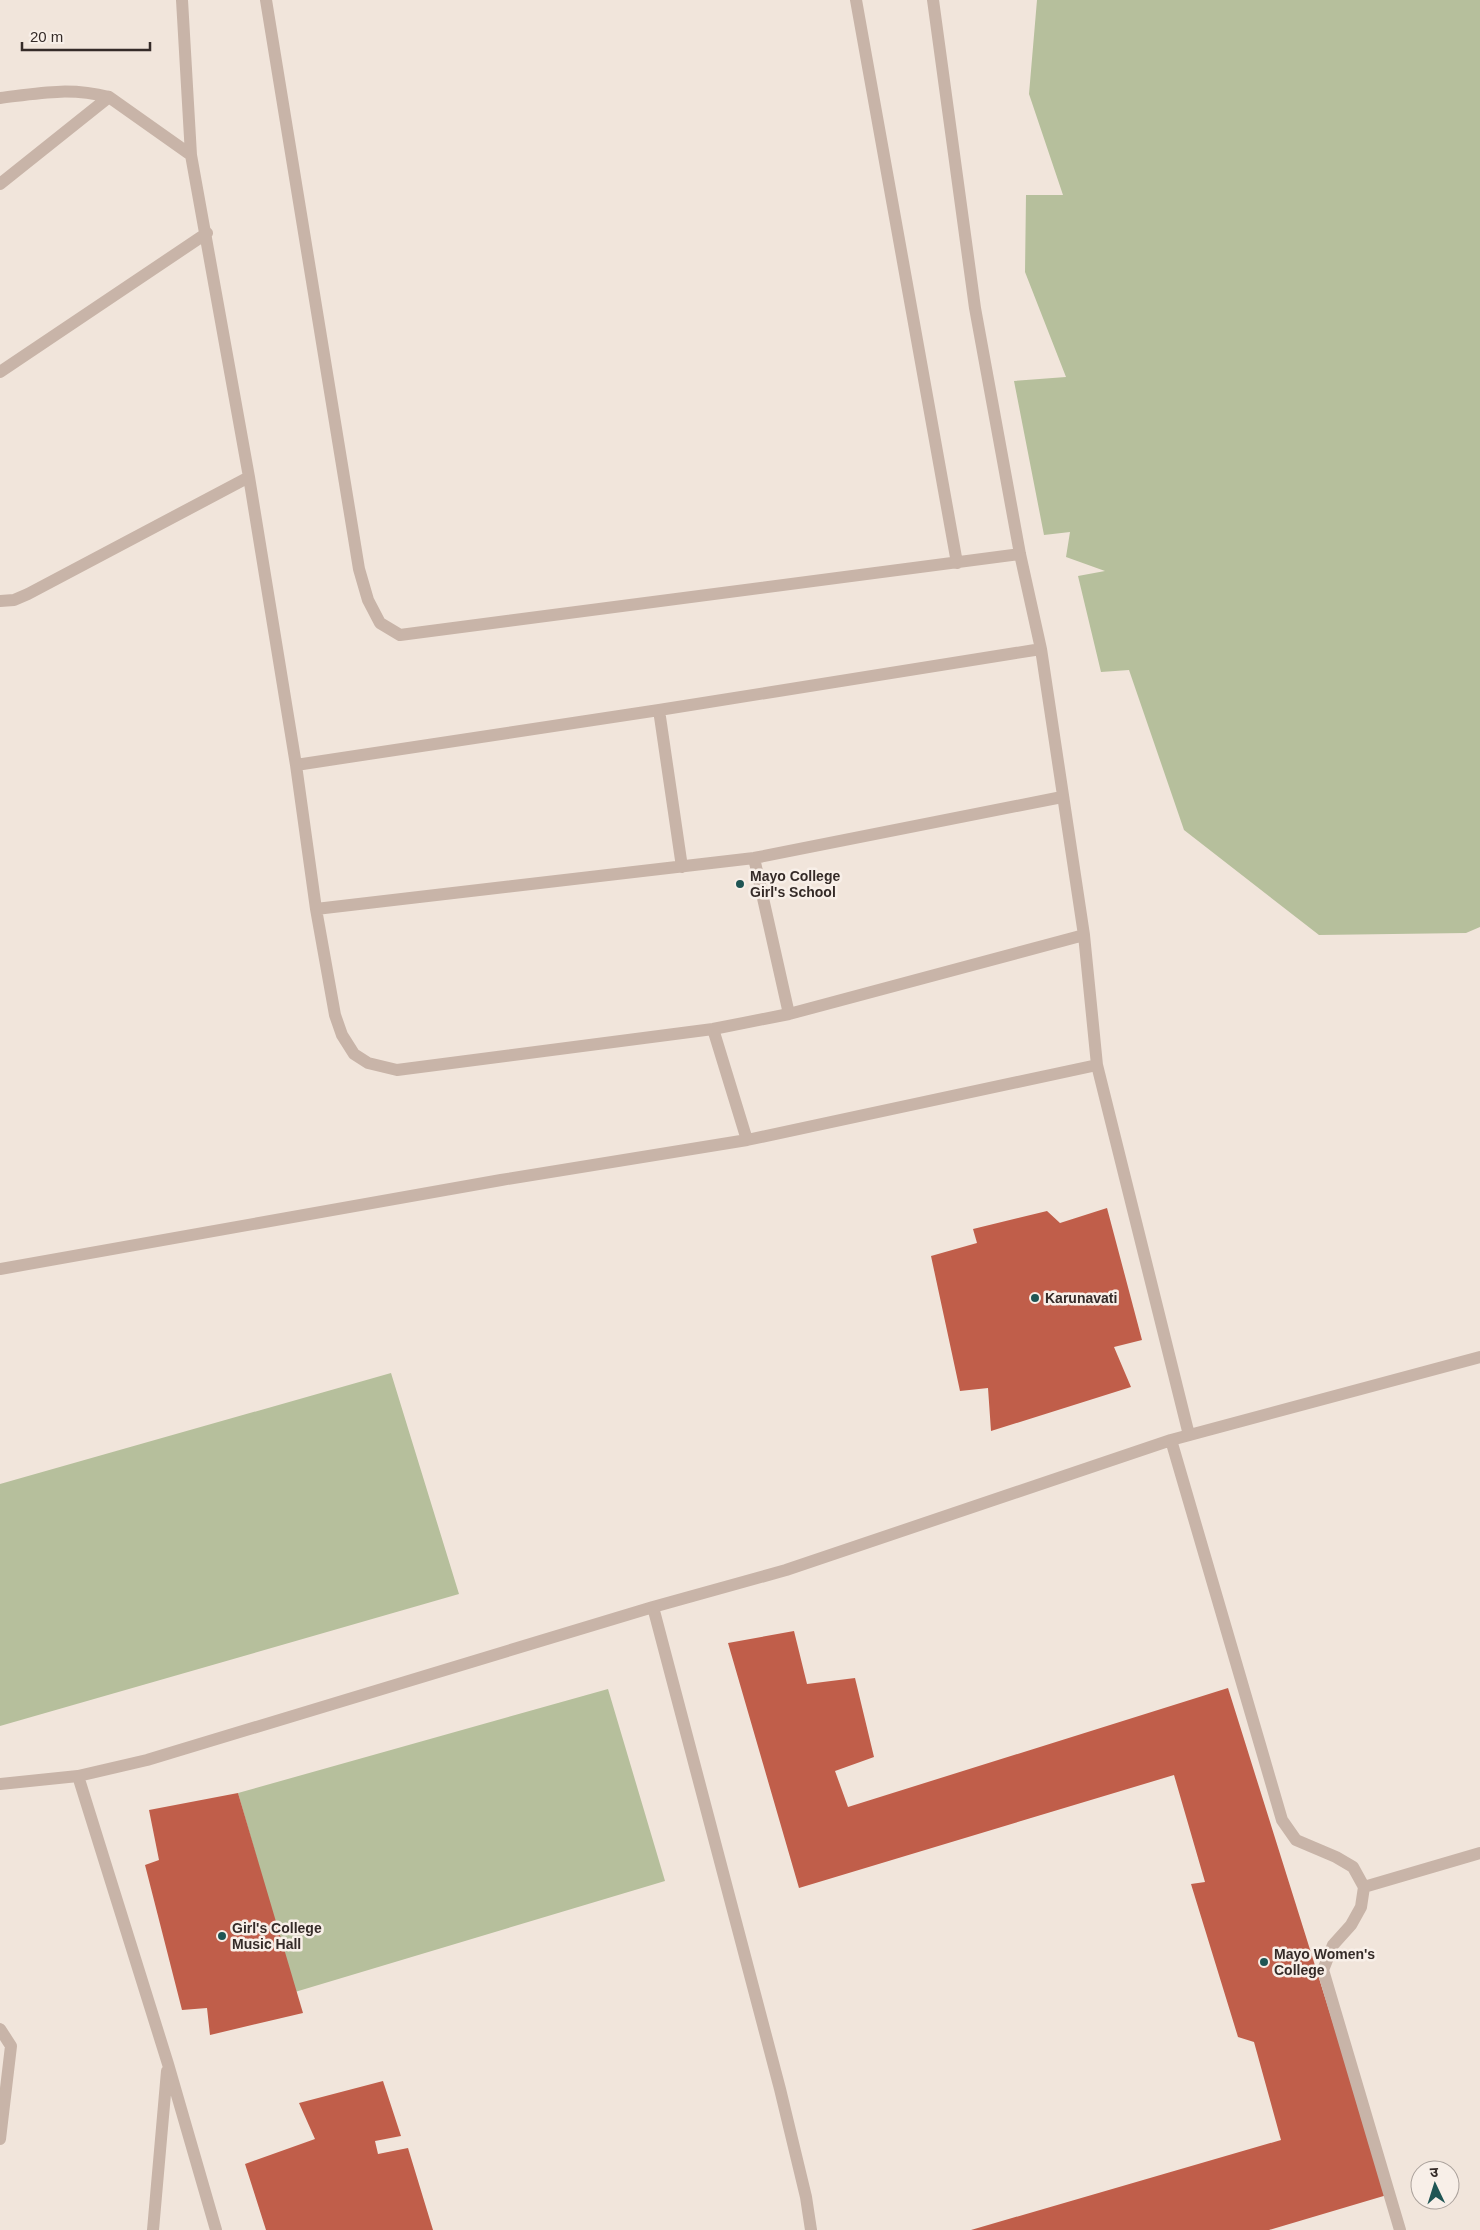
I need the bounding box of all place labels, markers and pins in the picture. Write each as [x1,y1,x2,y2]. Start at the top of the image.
place label: Mayo College Girl's School [750,868,840,900]
marker: Mayo College Girl's School [734,878,746,890]
place label: Karunavati [1045,1290,1117,1306]
marker: Karunavati [1029,1292,1041,1304]
place label: Girl's College Music Hall [232,1920,322,1952]
marker: Girl's College Music Hall [216,1930,228,1942]
place label: Mayo Women's College [1274,1946,1375,1978]
marker: Mayo Women's College [1258,1956,1270,1968]

